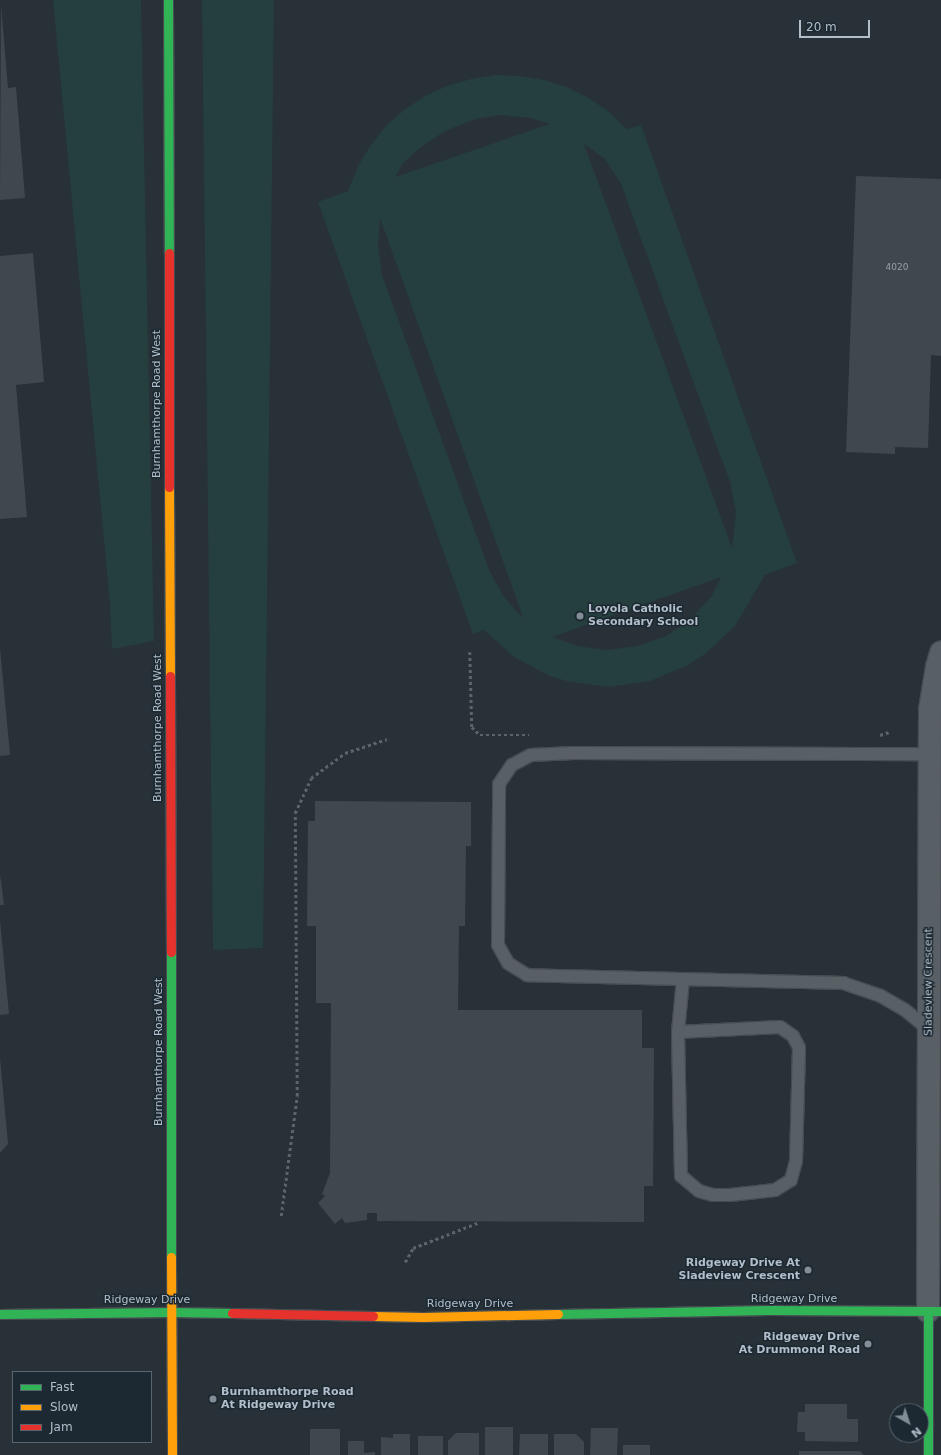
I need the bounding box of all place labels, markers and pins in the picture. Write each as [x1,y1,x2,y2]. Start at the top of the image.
place label: Loyola Catholic Secondary School [588,603,698,629]
marker: Loyola Catholic Secondary School [575,611,585,621]
place label: Ridgeway Drive At Sladeview Crescent [679,1257,800,1283]
marker: Ridgeway Drive At Sladeview Crescent [803,1265,813,1275]
place label: Ridgeway Drive At Drummond Road [739,1331,860,1357]
marker: Ridgeway Drive At Drummond Road [863,1339,873,1349]
place label: Burnhamthorpe Road At Ridgeway Drive [221,1386,354,1412]
marker: Burnhamthorpe Road At Ridgeway Drive [208,1394,218,1404]

